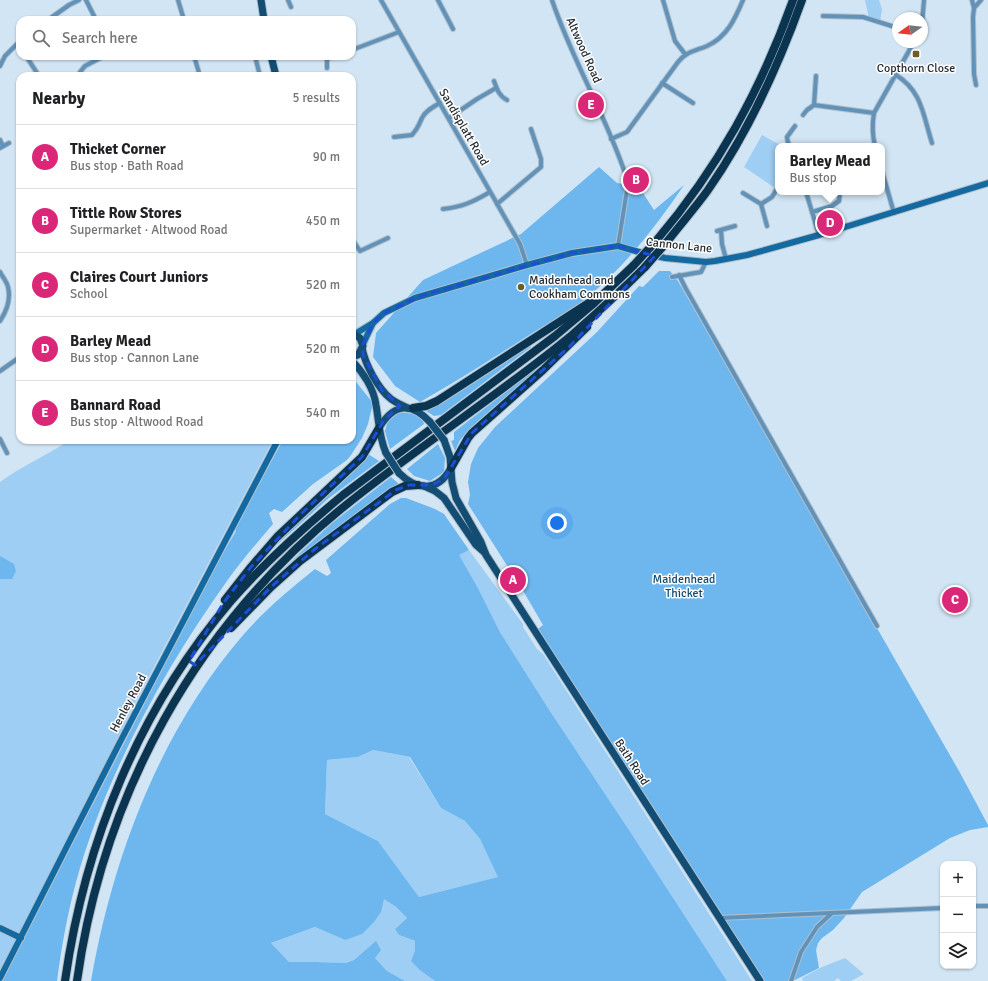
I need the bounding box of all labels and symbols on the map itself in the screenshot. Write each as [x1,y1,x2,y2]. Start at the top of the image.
north arrow [892,12,928,48]
street label: Altwood Road [562,15,605,85]
marker: Copthorn Close [911,49,921,59]
place label: Copthorn Close [877,61,955,76]
street label: Sandisplatt Road [435,86,492,169]
pin: E [578,90,604,120]
pin: B [623,165,649,195]
pin: D [817,208,843,238]
street label: Cannon Lane [645,235,713,256]
place label: Maidenhead and Cookham Commons [529,273,630,302]
marker: Maidenhead and Cookham Commons [516,282,526,292]
your location [547,513,567,533]
pin: A [500,565,526,595]
park label: Maidenhead Thicket [653,572,715,601]
pin: C [942,585,968,615]
street label: Henley Road [107,672,150,735]
street label: Bath Road [611,736,652,788]

